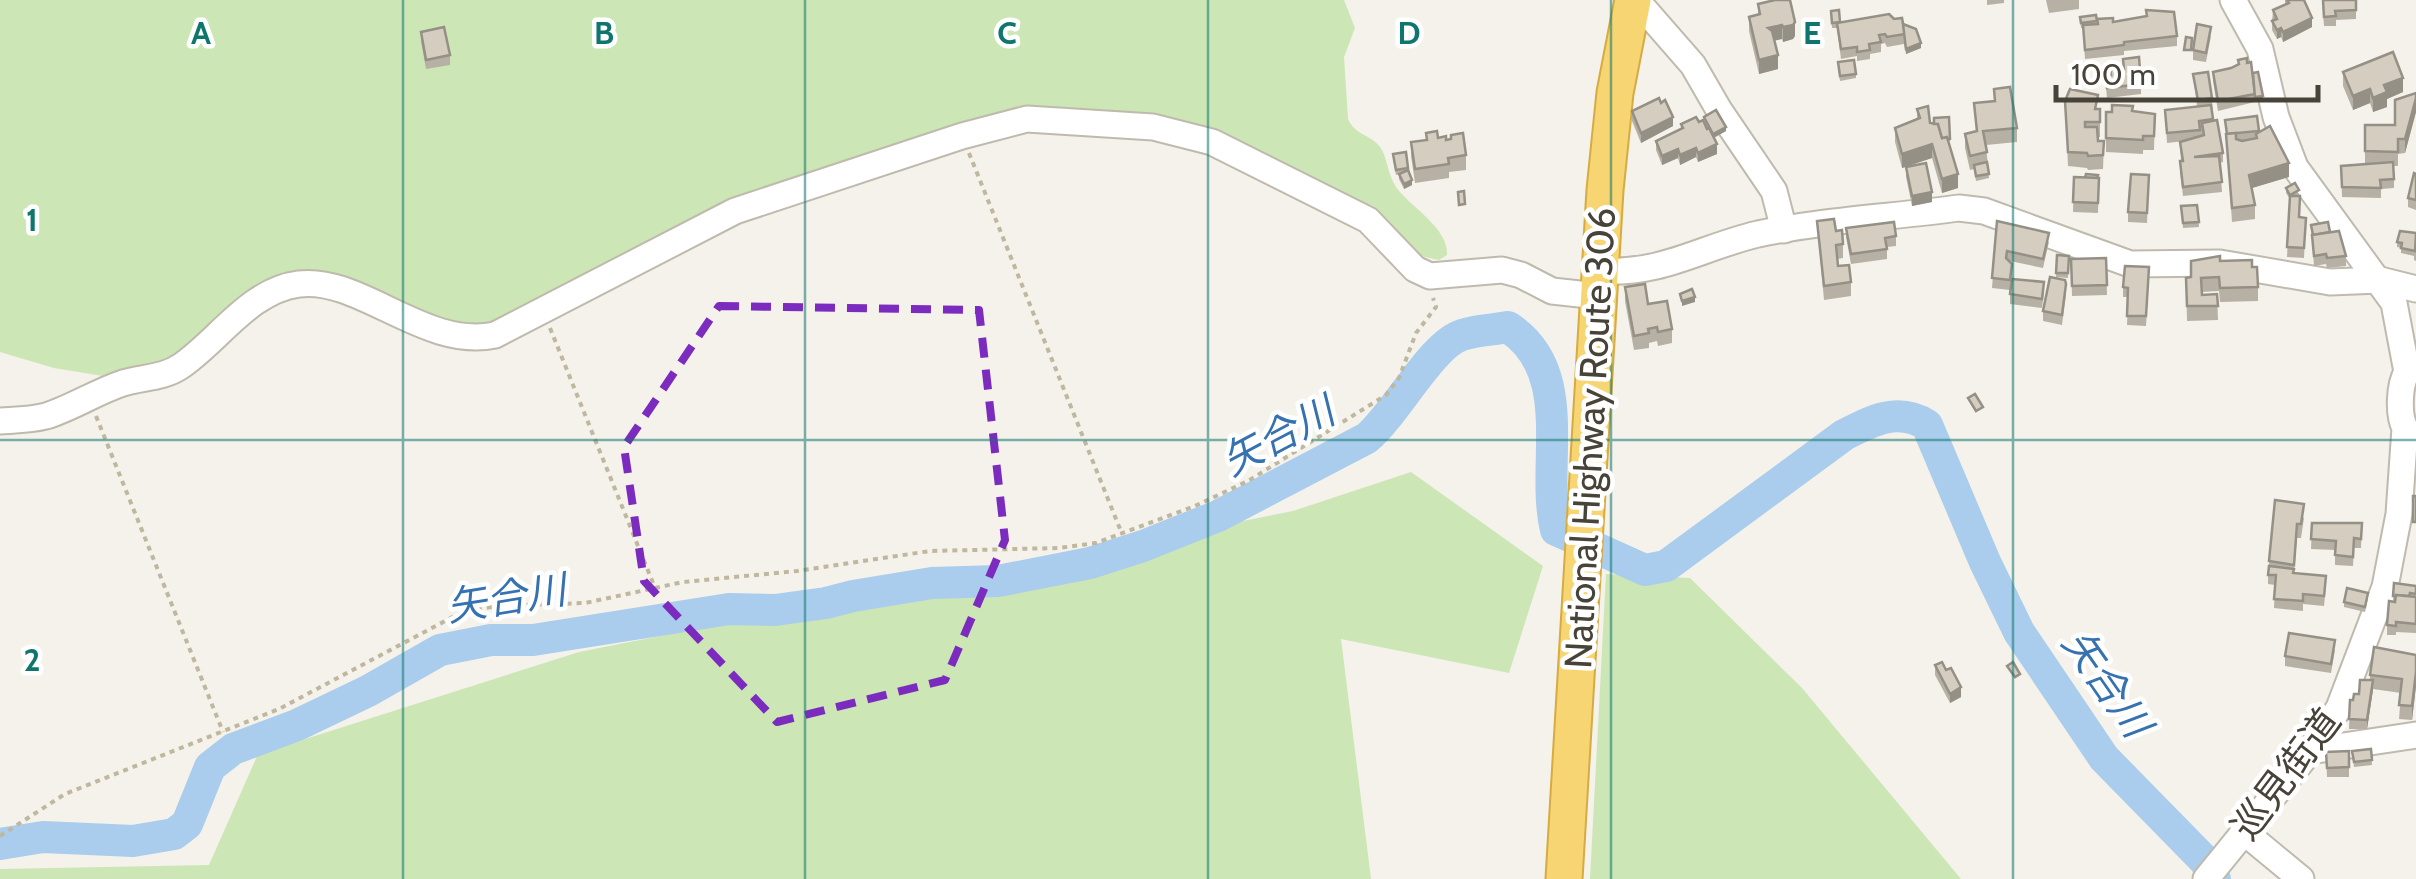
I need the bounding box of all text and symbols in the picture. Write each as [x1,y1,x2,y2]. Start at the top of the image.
text: A [191,13,211,52]
text: B [594,13,614,52]
text: C [997,13,1017,52]
text: D [1397,13,1421,52]
text: E [1803,13,1821,52]
scale bar [2056,40,2318,102]
text: 100 m [2071,56,2156,93]
text: 1 [26,200,38,239]
street label: National Highway Route 306 [1554,206,1625,670]
water label: 矢合川 [1213,384,1346,485]
water label: 矢合川 [443,563,573,631]
water label: 矢合川 [2053,620,2164,749]
text: 2 [24,640,40,679]
street label: 巡見街道 [2221,699,2350,849]

